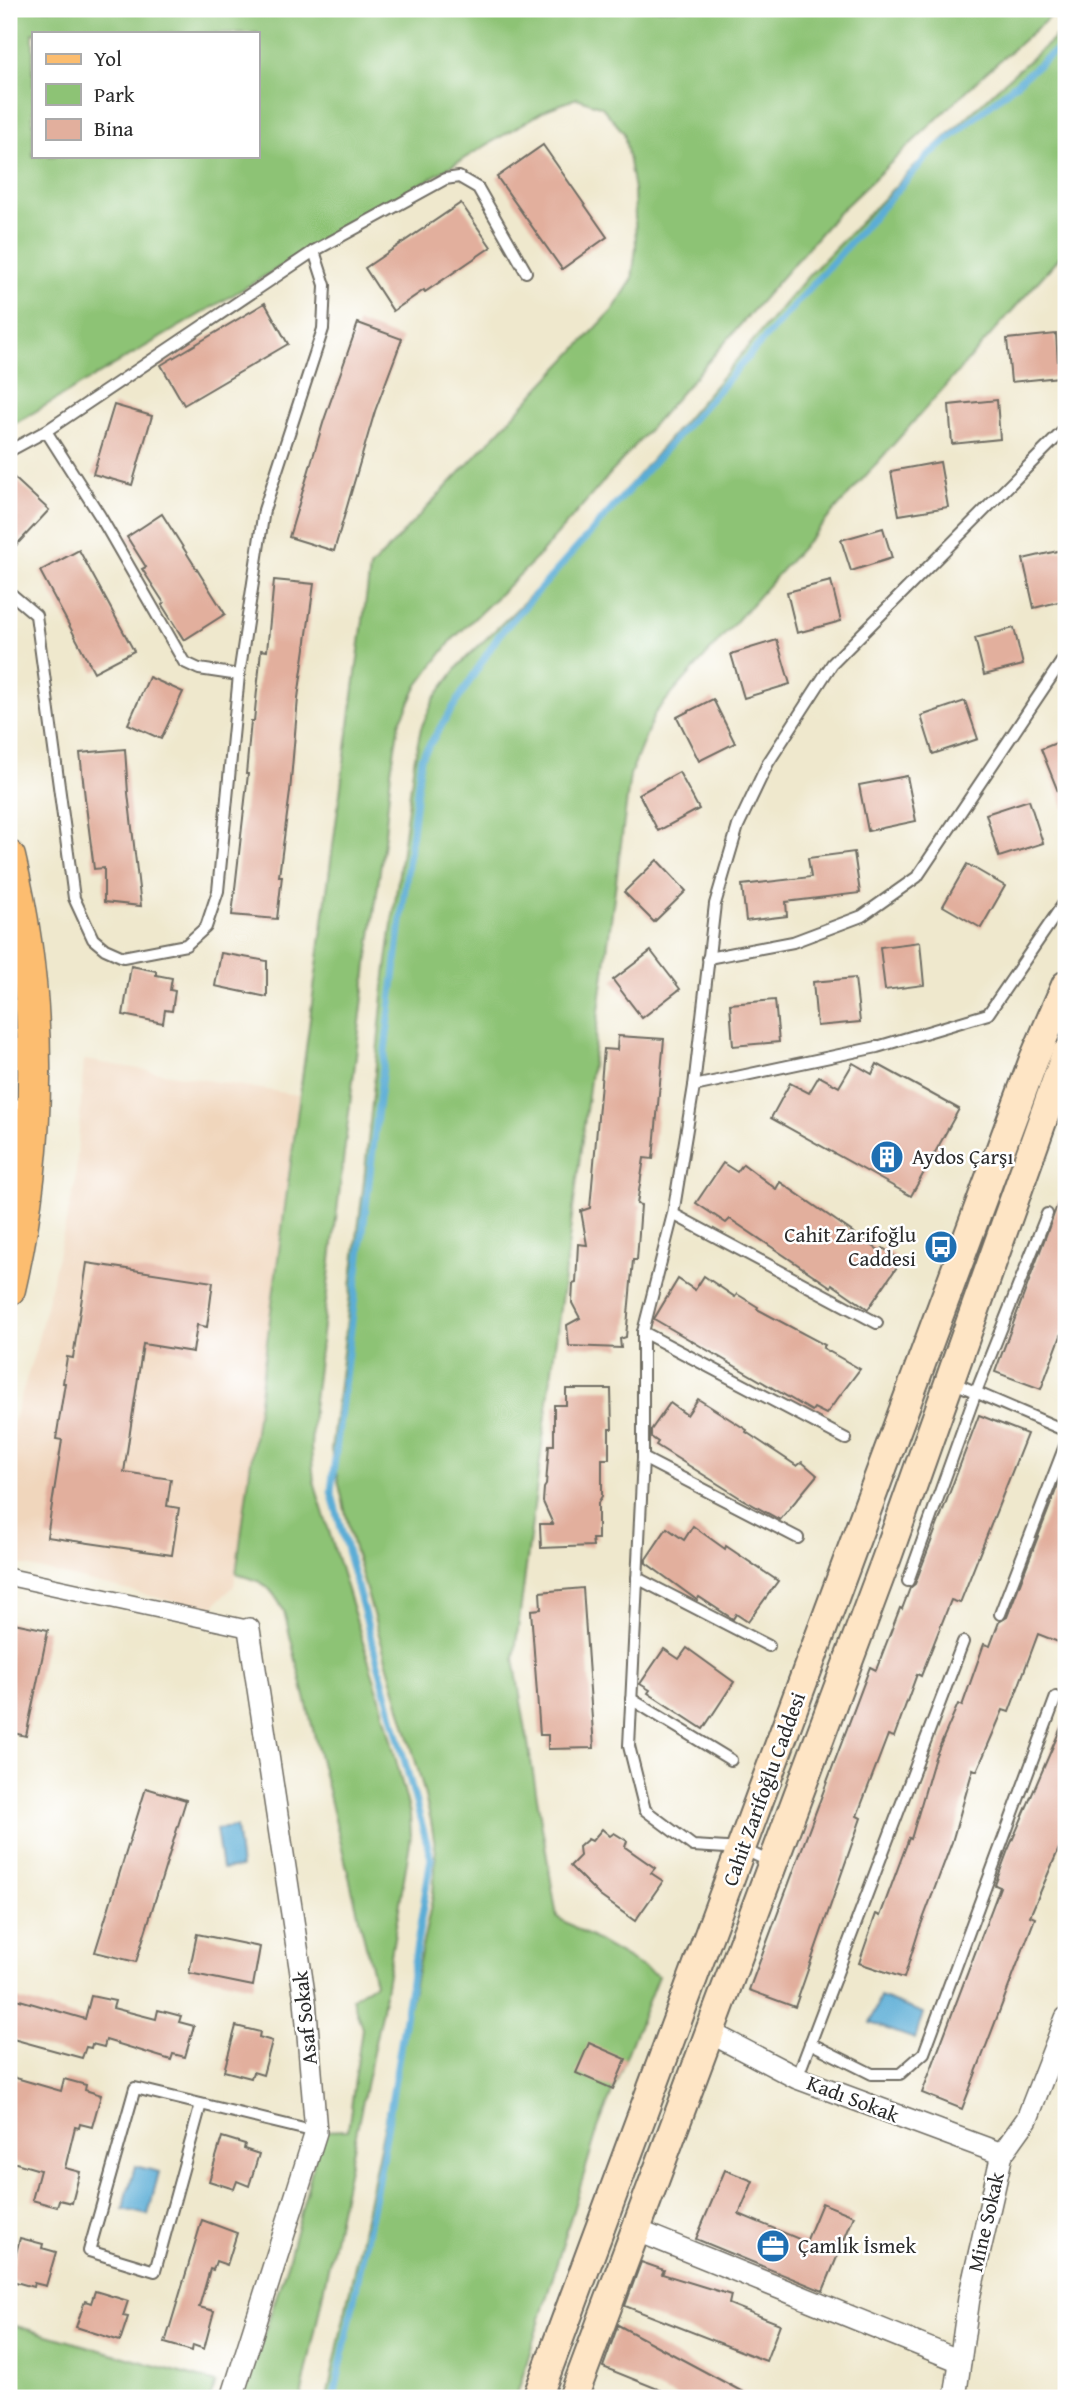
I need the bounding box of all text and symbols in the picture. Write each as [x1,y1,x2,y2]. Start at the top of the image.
legend [32,32,259,158]
text: Yol [94,43,122,74]
text: Park [94,79,135,110]
text: Bina [94,113,134,144]
building icon: Aydos Çarşı [868,1138,906,1176]
place label: Aydos Çarşı [912,1141,1013,1172]
place label: Cahit Zarifoğlu Caddesi [784,1219,917,1274]
bus stop icon: Cahit Zarifoğlu Caddesi [922,1228,960,1266]
street label: Cahit Zarifoğlu Caddesi [714,1687,813,1890]
street label: Asaf Sokak [284,1969,325,2067]
street label: Kadı Sokak [803,2067,904,2130]
street label: Mine Sokak [959,2169,1012,2275]
office icon: Çamlık İsmek [754,2227,792,2265]
place label: Çamlık İsmek [798,2230,916,2261]

